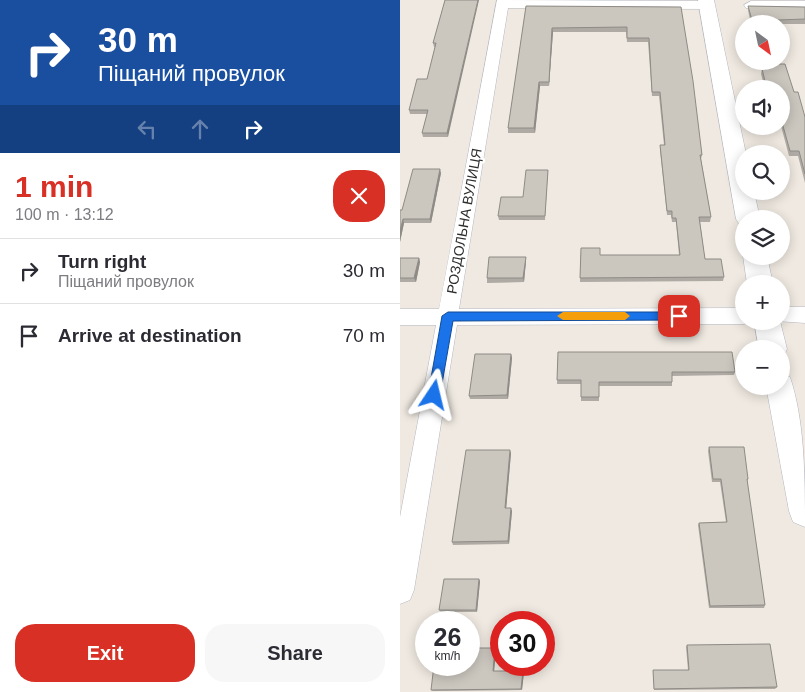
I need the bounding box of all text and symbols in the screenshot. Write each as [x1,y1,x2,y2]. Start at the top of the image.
north arrow [735,15,790,70]
map controls [735,15,790,395]
icon: right [15,20,80,85]
text: 30 m [98,20,178,59]
text: Піщаний провулок [98,61,285,86]
button: sound [735,80,790,135]
icon: left [133,115,161,143]
icon: ahead [186,115,214,143]
icon: right [239,115,267,143]
button: search [735,145,790,200]
street label: РОЗДОЛЬНА ВУЛИЦЯ [443,147,485,295]
text: 1 min [15,170,93,203]
button: close [333,170,385,222]
text: 100 m · 13:12 [15,206,114,223]
button: layers [735,210,790,265]
text: Turn right [58,251,146,272]
icon: right [15,257,43,285]
text: 30 m [343,260,385,281]
text: Піщаний провулок [58,273,194,290]
button: + [735,275,790,330]
pin [658,295,700,337]
icon: arrive [665,302,693,330]
icon: arrive [15,322,43,350]
text: Arrive at destination [58,325,242,346]
text: 70 m [343,325,385,346]
button: − [735,340,790,395]
position arrow [407,368,459,420]
speed limit sign: 30 [490,611,555,676]
text: 26 [434,623,461,651]
button: Exit [15,624,195,682]
button: Share [205,624,385,682]
text: km/h [434,649,461,663]

